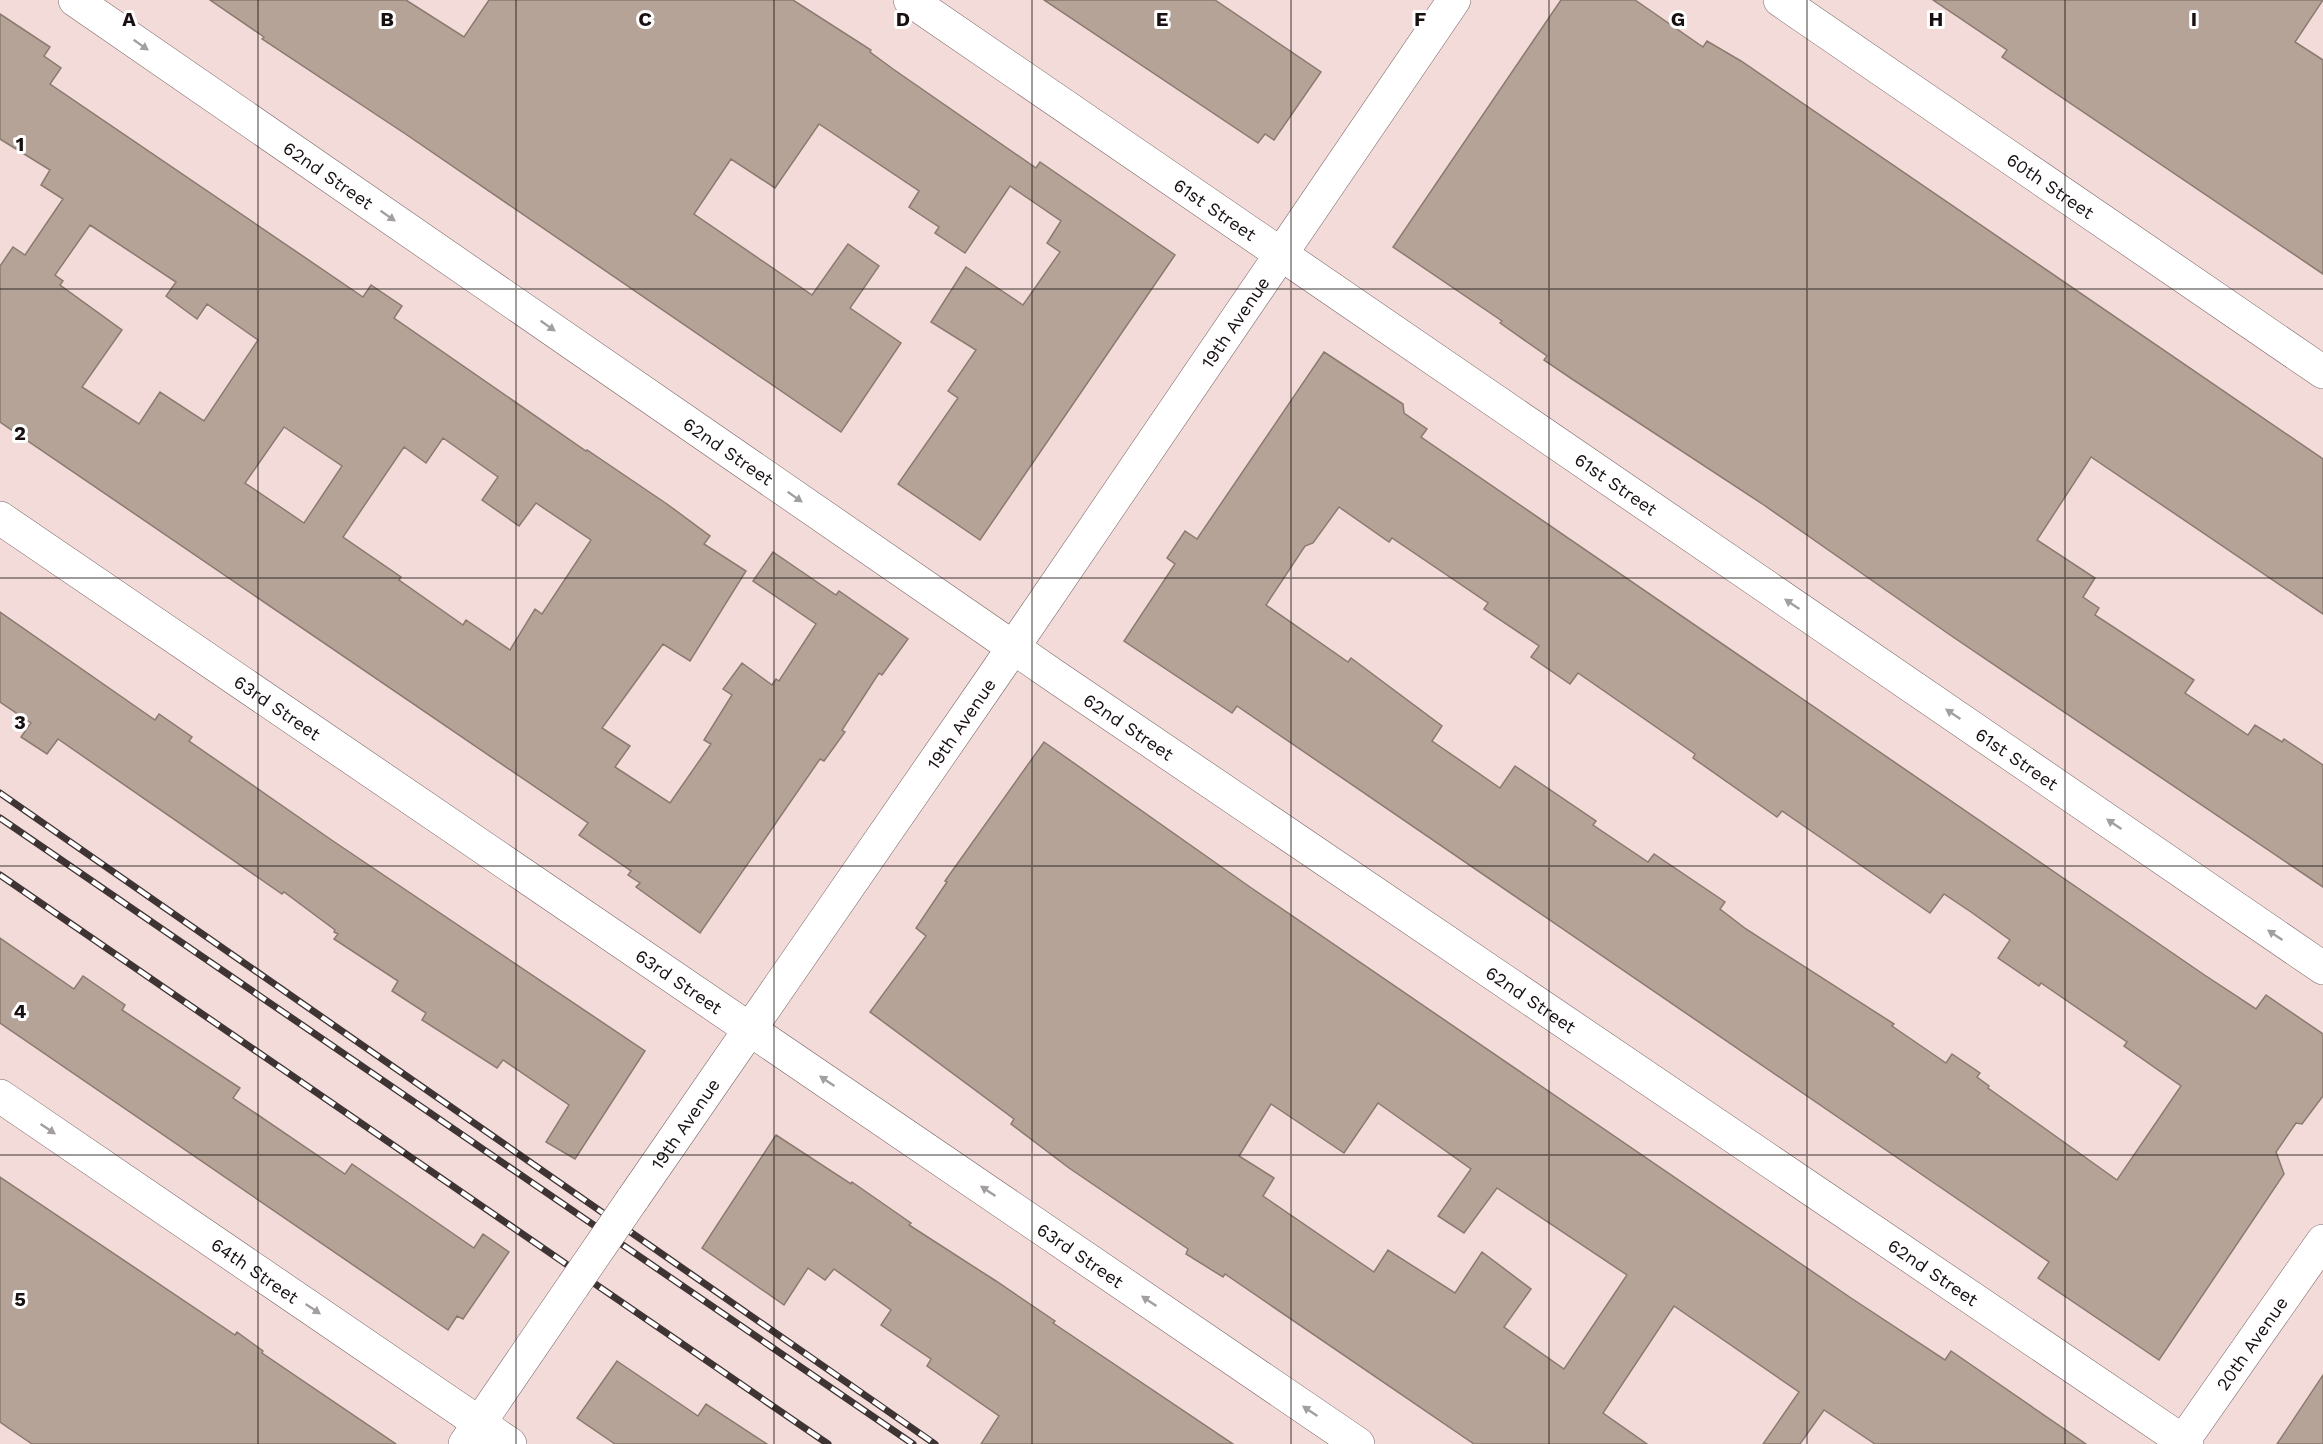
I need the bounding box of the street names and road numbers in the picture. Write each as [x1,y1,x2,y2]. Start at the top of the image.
street label: 62nd Street [280,137,378,213]
street label: 60th Street [2003,148,2099,223]
street label: 61st Street [1170,173,1261,245]
street label: 19th Avenue [1196,272,1273,372]
street label: 62nd Street [680,413,778,489]
street label: 61st Street [1571,448,1662,520]
street label: 63rd Street [230,670,325,744]
street label: 19th Avenue [922,674,1000,773]
street label: 62nd Street [1080,688,1178,765]
street label: 61st Street [1972,723,2063,794]
street label: 63rd Street [632,944,727,1018]
street label: 62nd Street [1482,961,1581,1037]
street label: 19th Avenue [646,1074,724,1173]
street label: 63rd Street [1033,1218,1128,1292]
street label: 64th Street [208,1233,303,1308]
street label: 62nd Street [1884,1234,1983,1310]
street label: 20th Avenue [2212,1292,2292,1394]

